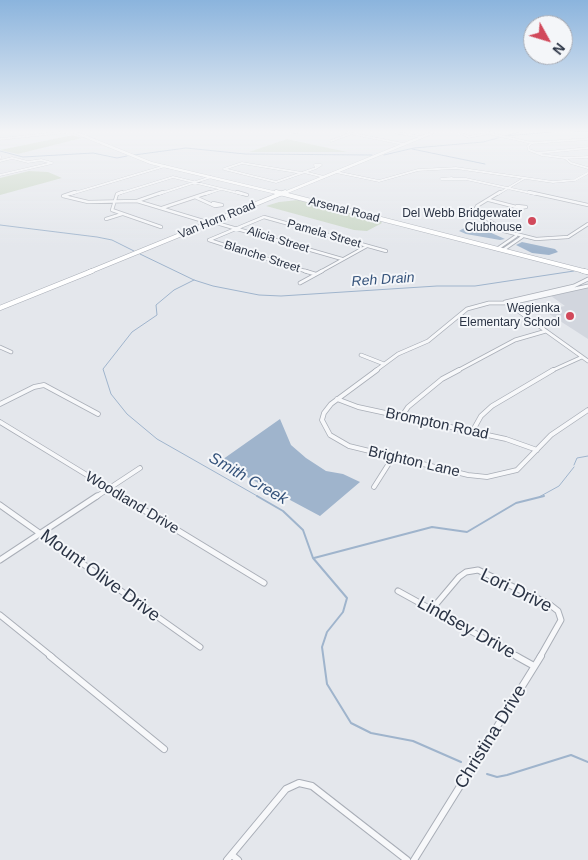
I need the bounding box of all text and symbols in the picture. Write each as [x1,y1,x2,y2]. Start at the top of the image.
north arrow [523,15,573,65]
text: N [549,40,568,58]
street label: Arsenal Road [307,194,381,226]
street label: Van Horn Road [176,198,258,242]
place label: Del Webb Bridgewater Clubhouse [402,207,522,235]
marker: Del Webb Bridgewater Clubhouse [526,215,538,227]
street label: Pamela Street [285,217,363,251]
street label: Alicia Street [245,224,311,256]
street label: Blanche Street [222,238,302,276]
water label: Reh Drain [351,269,415,291]
place label: Wegienka Elementary School [459,302,560,330]
marker: Wegienka Elementary School [564,310,576,322]
street label: Brompton Road [384,404,490,444]
street label: Brighton Lane [366,443,462,481]
water label: Smith Creek [205,449,291,509]
street label: Woodland Drive [82,468,182,538]
street label: Mount Olive Drive [36,525,164,627]
street label: Lori Drive [477,564,555,618]
street label: Lindsey Drive [413,592,519,664]
street label: Christina Drive [451,681,531,793]

